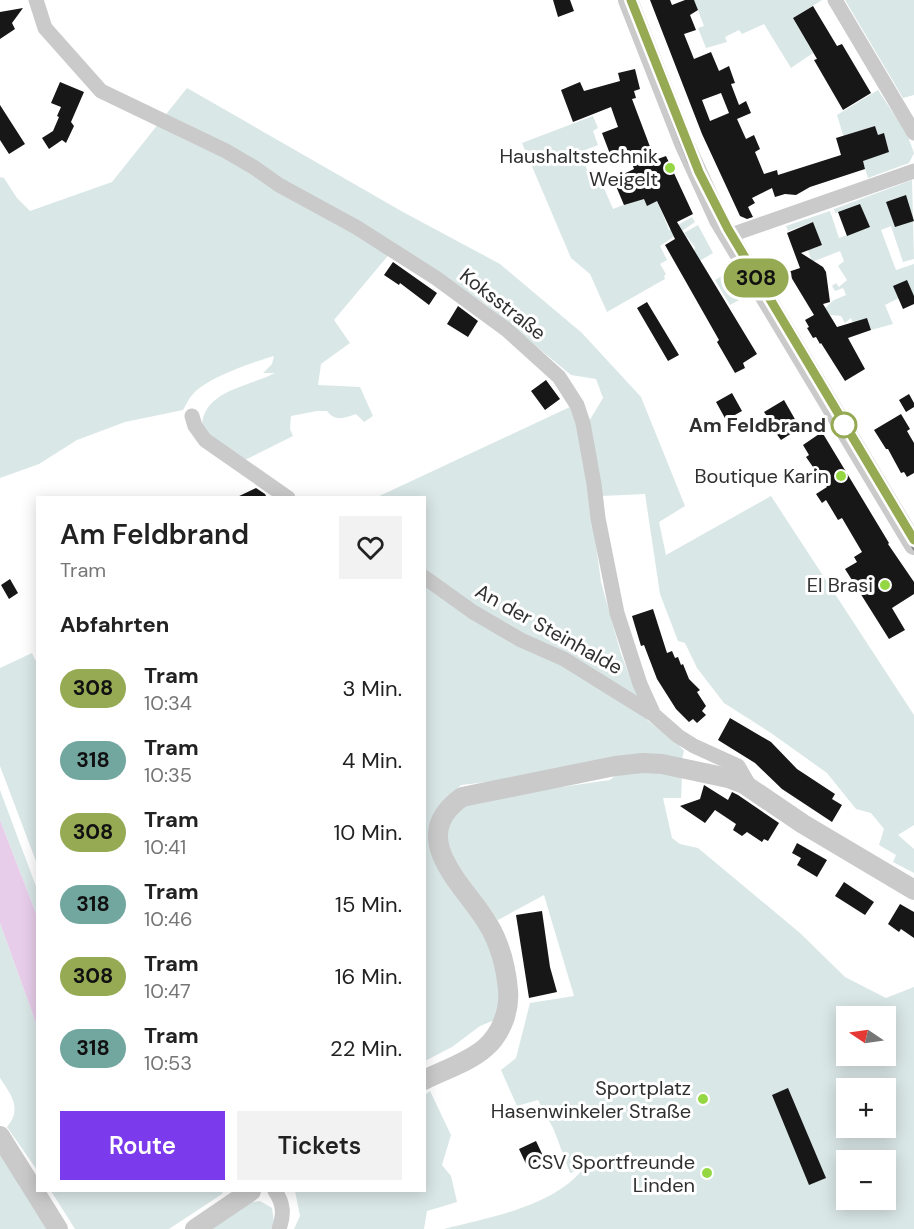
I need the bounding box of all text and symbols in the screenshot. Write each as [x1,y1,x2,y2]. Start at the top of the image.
place label: Haushaltstechnik Weigelt [500,143,658,192]
marker: Haushaltstechnik Weigelt [663,161,677,175]
line badge: 308 [722,258,790,298]
street label: Koksstraße [455,262,551,346]
text: 308 [736,264,776,292]
place label: Am Feldbrand [689,412,826,438]
marker: Am Feldbrand [831,412,857,438]
place label: Boutique Karin [695,463,829,489]
marker: Boutique Karin [834,469,848,483]
text: Am Feldbrand [60,516,249,553]
button: heart [339,516,402,579]
text: Tram [60,557,106,583]
place label: El Brasi [807,572,873,598]
street label: An der Steinhalde [471,578,627,680]
marker: El Brasi [878,578,892,592]
text: Abfahrten [60,610,169,639]
text: Tram [144,661,199,690]
text: 308 [73,674,113,702]
text: 3 Min. [342,674,402,703]
text: 10:34 [144,690,192,716]
text: Tram [144,733,199,762]
text: 318 [76,746,110,774]
text: 4 Min. [342,746,402,775]
text: 10:35 [144,762,192,788]
text: Tram [144,805,199,834]
text: 308 [73,818,113,846]
text: 10 Min. [333,818,402,847]
text: 10:41 [144,834,186,860]
text: Tram [144,877,199,906]
text: 318 [76,890,110,918]
text: 15 Min. [335,890,402,919]
text: 10:46 [144,906,193,932]
text: Tram [144,949,199,978]
text: 308 [73,962,113,990]
text: 16 Min. [335,962,402,991]
text: 10:47 [144,978,191,1004]
north arrow [836,1006,896,1066]
map controls [836,1006,896,1210]
text: Tram [144,1021,199,1050]
text: 318 [76,1034,110,1062]
text: 22 Min. [330,1034,402,1063]
text: 10:53 [144,1050,192,1076]
place label: Sportplatz Hasenwinkeler Straße [491,1075,691,1124]
button: + [836,1078,896,1138]
marker: Sportplatz Hasenwinkeler Straße [696,1092,710,1106]
button: Route [60,1111,225,1180]
button: Tickets [237,1111,402,1180]
place label: CSV Sportfreunde Linden [528,1149,695,1198]
button: − [836,1150,896,1210]
marker: CSV Sportfreunde Linden [700,1166,714,1180]

